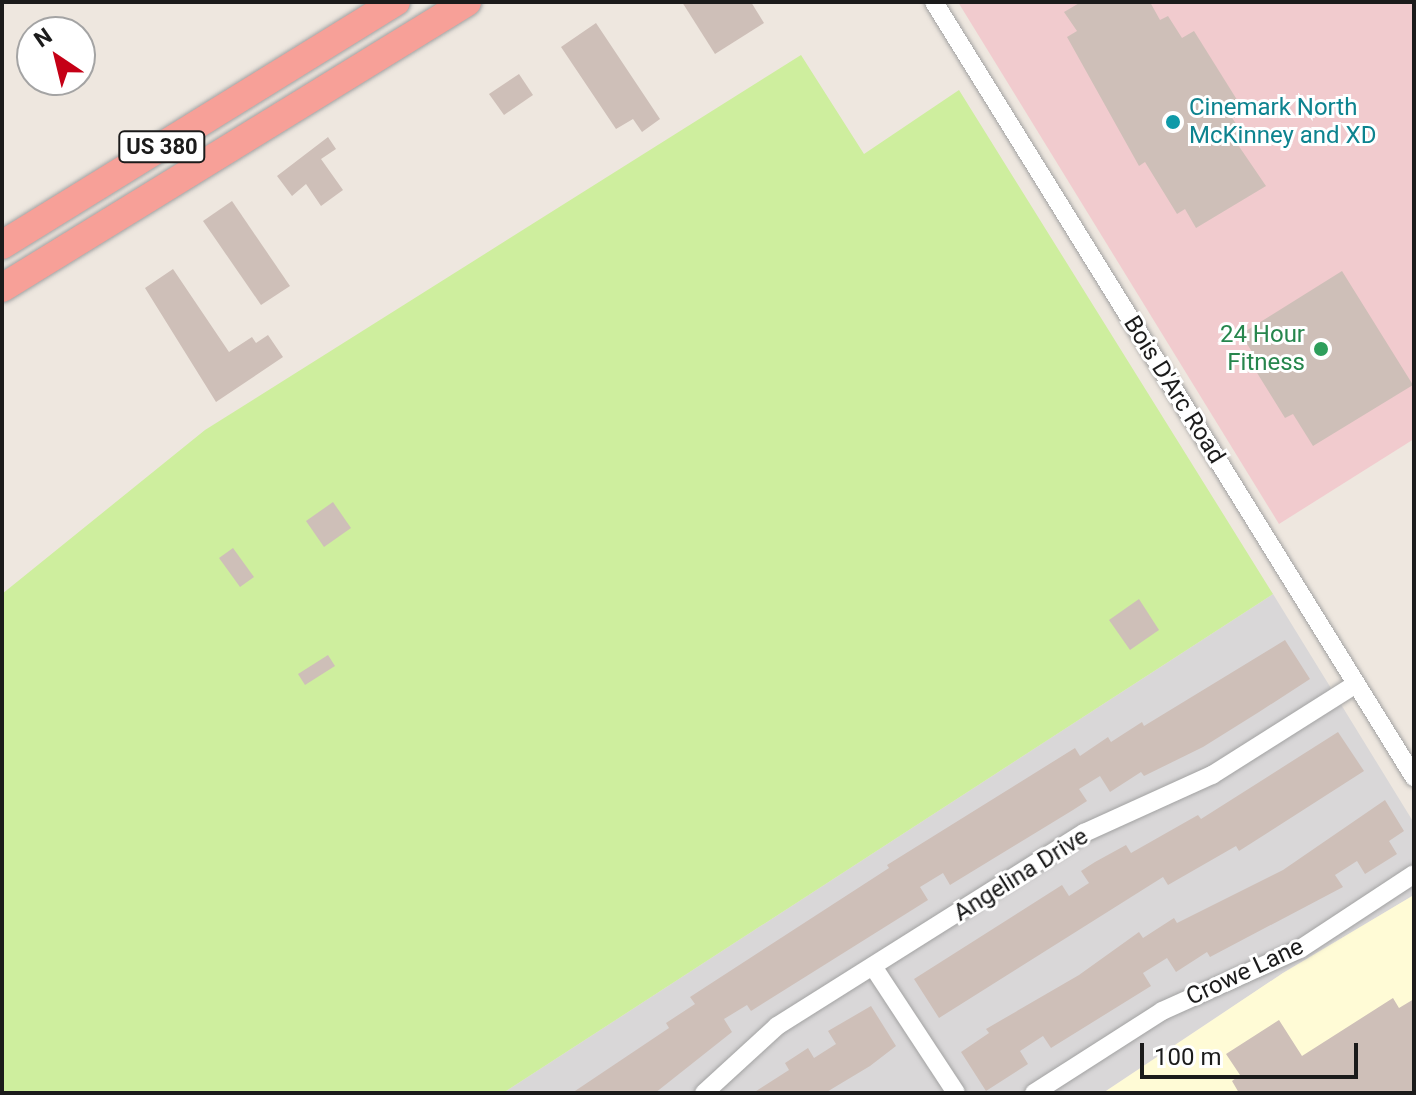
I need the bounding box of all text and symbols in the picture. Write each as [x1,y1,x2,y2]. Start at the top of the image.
north arrow [16,16,96,96]
text: N [30,23,57,52]
place label: Cinemark North McKinney and XD [1189,94,1376,150]
marker: Cinemark North McKinney and XD [1164,113,1182,131]
road number: US 380 [118,129,206,165]
street label: Bois D'Arc Road [1117,311,1231,469]
place label: 24 Hour Fitness [1220,321,1305,377]
marker: 24 Hour Fitness [1312,340,1330,358]
street label: Angelina Drive [949,822,1093,928]
street label: Crowe Lane [1182,932,1308,1012]
scale bar [1144,1027,1362,1077]
text: 100 m [1154,1043,1221,1071]

